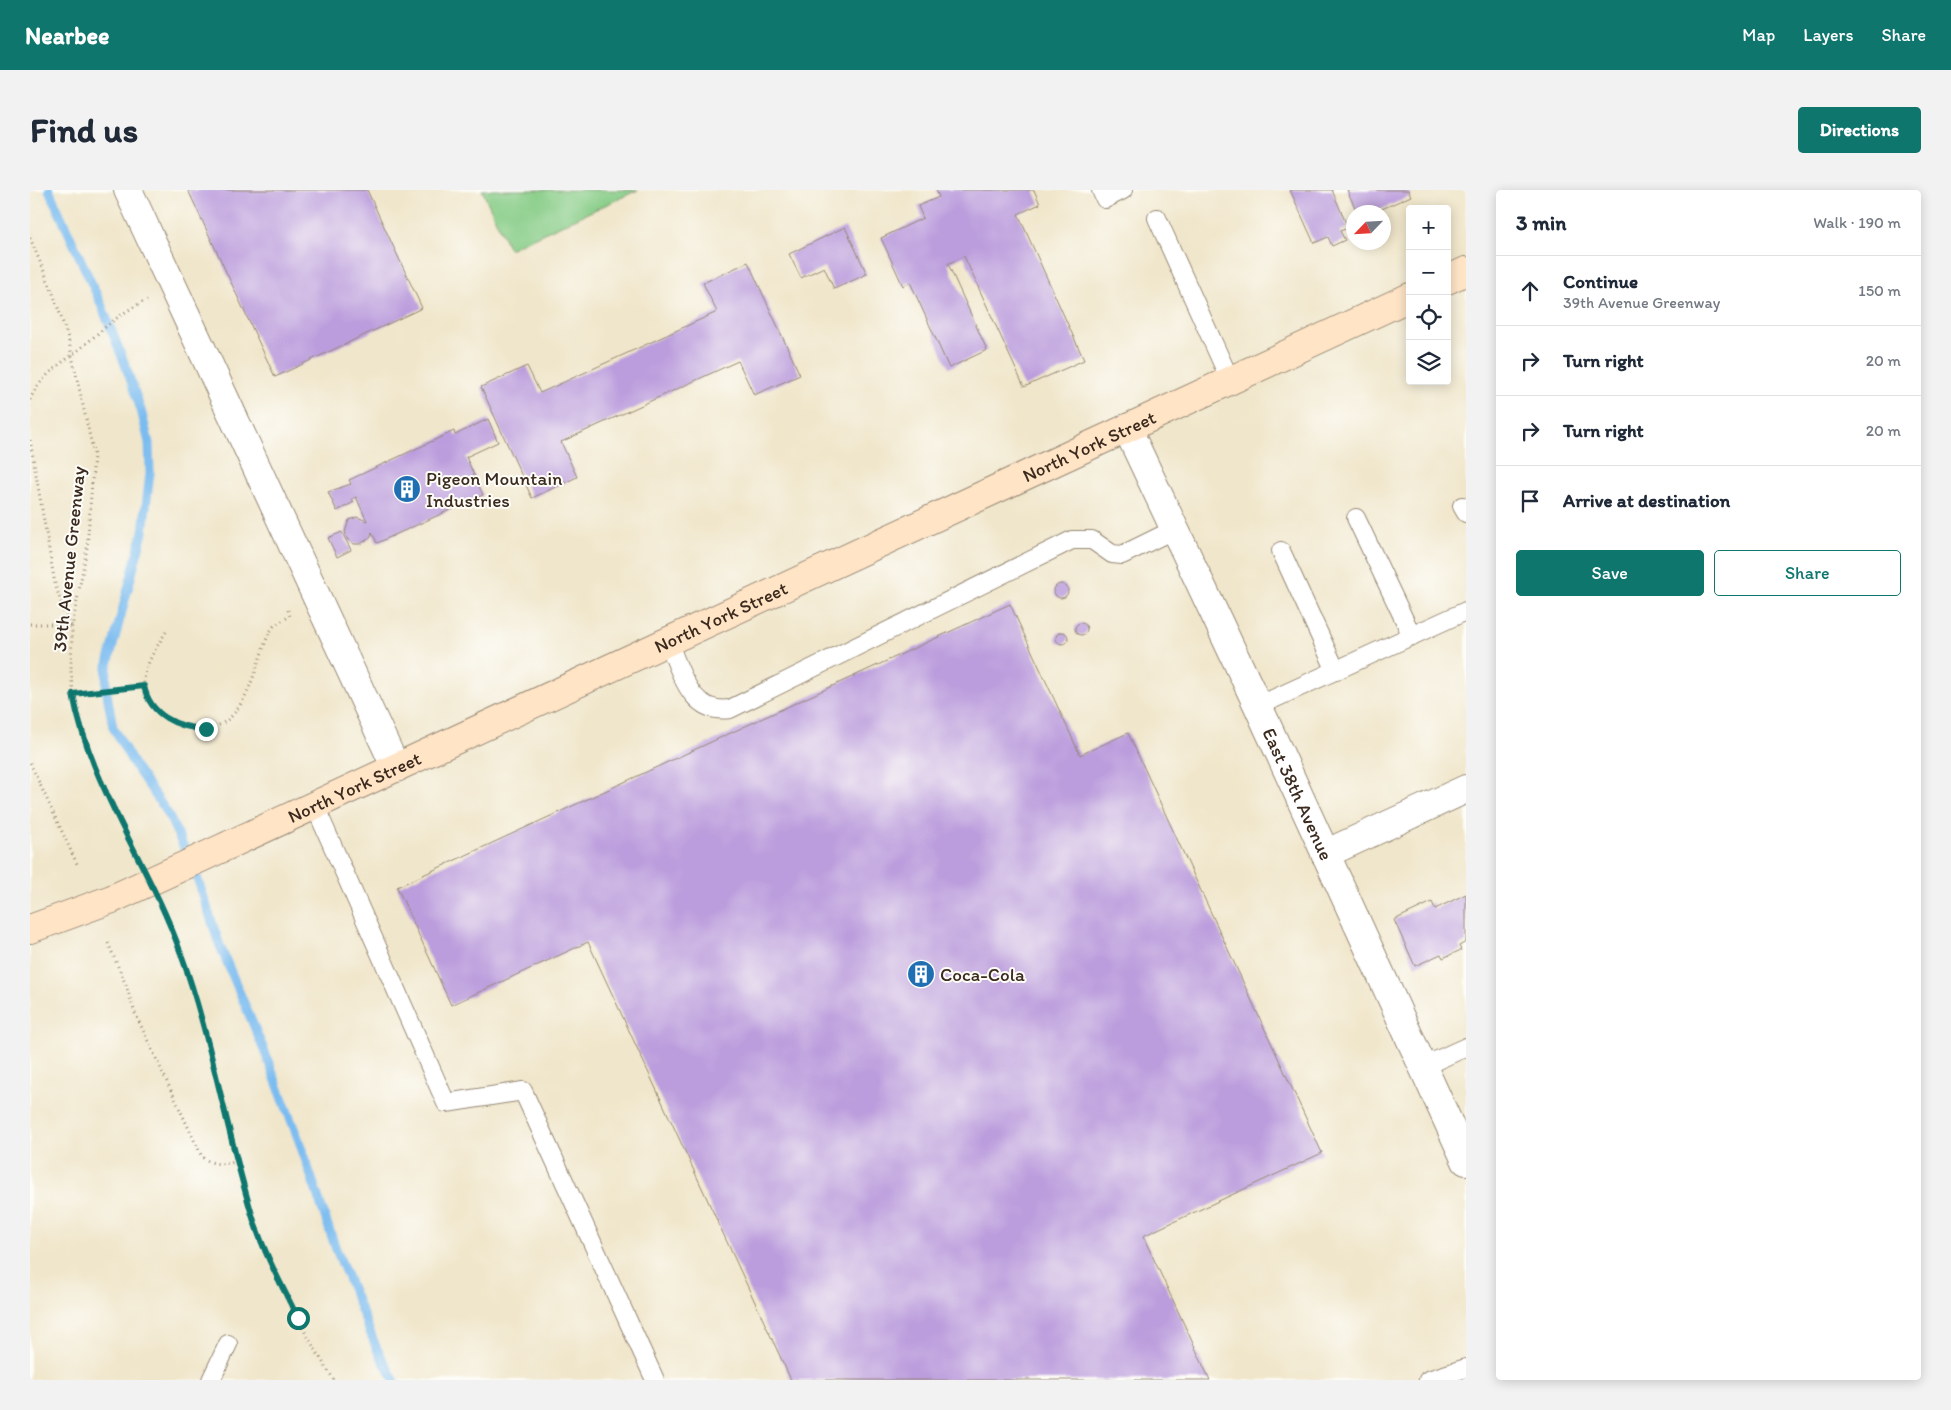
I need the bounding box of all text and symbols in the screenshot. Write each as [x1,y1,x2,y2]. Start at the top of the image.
text: Nearbee [25,21,109,50]
text: Map [1742,24,1775,46]
text: Layers [1803,24,1853,46]
text: Share [1881,24,1926,46]
button: Directions [1798,107,1921,153]
text: Find us [30,109,138,151]
north arrow [1346,205,1391,250]
map controls [1406,205,1451,385]
button: + [1406,205,1451,250]
text: 3 min [1516,210,1566,235]
text: Walk · 190 m [1813,213,1901,232]
button: − [1406,250,1451,295]
text: Continue [1563,270,1638,293]
icon: ahead [1516,277,1544,305]
text: 150 m [1858,281,1901,300]
text: 39th Avenue Greenway [1563,293,1720,312]
button: locate [1406,295,1451,340]
button: layers [1406,340,1451,385]
icon: right [1516,347,1544,375]
text: Turn right [1563,349,1644,372]
text: 20 m [1866,351,1901,370]
street label: North York Street [1019,405,1159,487]
icon: right [1516,417,1544,445]
text: Turn right [1563,419,1644,442]
text: 20 m [1866,421,1901,440]
street label: 39th Avenue Greenway [48,465,90,653]
place label: Pigeon Mountain Industries [426,467,562,512]
building icon: Pigeon Mountain Industries [392,474,422,504]
icon: arrive [1516,487,1544,515]
text: Arrive at destination [1563,489,1730,512]
button: Save [1516,550,1704,596]
button: Share [1714,550,1901,596]
street label: North York Street [650,576,791,658]
route end [195,718,218,741]
street label: East 38th Avenue [1258,724,1338,864]
street label: North York Street [284,746,424,828]
building icon: Coca-Cola [906,959,936,989]
place label: Coca-Cola [940,963,1025,986]
route start [287,1307,310,1330]

